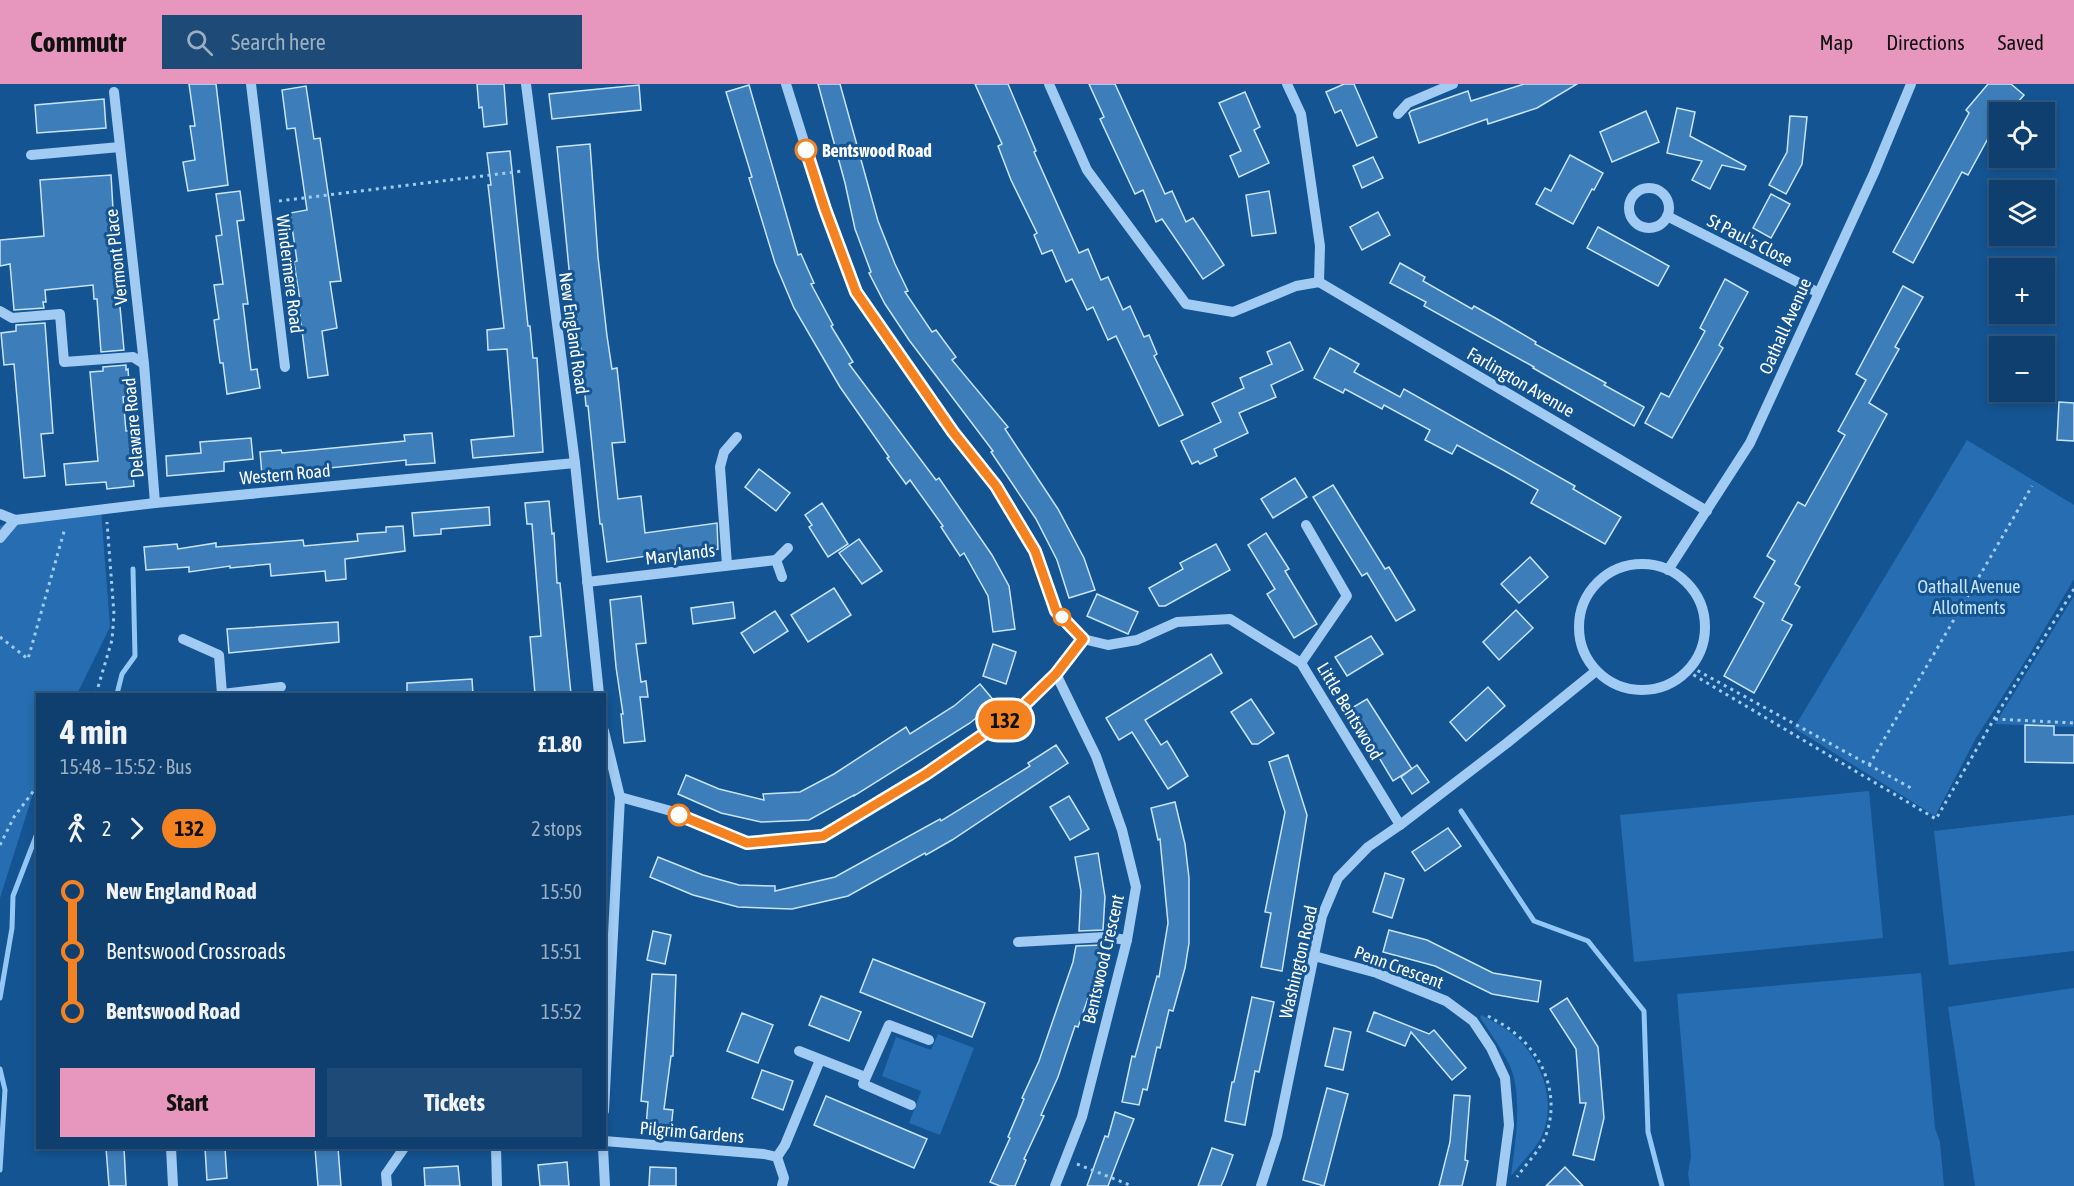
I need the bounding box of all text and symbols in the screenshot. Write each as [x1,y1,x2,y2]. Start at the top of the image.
search box [162,15,582,69]
text: Commutr [30,26,126,58]
icon: search [183,26,216,59]
text: Search here [231,29,326,55]
text: Map [1819,30,1853,54]
text: Directions [1886,30,1965,54]
text: Saved [1998,30,2044,54]
map controls [1989,102,2055,402]
button: locate [1989,102,2055,168]
marker: Bentswood Road [795,139,817,161]
place label: Bentswood Road [822,140,932,161]
button: layers [1989,180,2055,246]
street label: Vermont Place [101,208,131,306]
street label: St Paul's Close [1704,210,1796,270]
street label: Windermere Road [272,213,308,335]
button: + [1989,258,2055,324]
street label: New England Road [555,271,593,395]
street label: Oathall Avenue [1754,275,1816,377]
button: − [1989,336,2055,402]
street label: Farlington Avenue [1464,343,1578,421]
street label: Delaware Road [118,377,148,479]
street label: Western Road [239,460,331,488]
street label: Marylands [644,539,716,569]
park label: Oathall Avenue Allotments [1918,576,2021,618]
unlabelled marker [1053,608,1071,626]
street label: Little Bentswood [1313,659,1387,763]
line badge: 132 [970,700,1040,740]
text: 132 [990,708,1020,732]
text: 4 min [60,713,127,751]
text: £1.80 [538,731,582,757]
text: 15:48 – 15:52 · Bus [60,755,192,778]
unlabelled marker [668,804,690,826]
icon: walk [60,812,93,845]
icon: forward [120,812,153,845]
text: 132 [174,816,204,840]
text: 2 [102,817,111,840]
text: 2 stops [531,817,582,840]
text: New England Road [106,878,257,904]
text: 15:50 [541,880,582,903]
street label: Bentswood Crescent [1078,892,1128,1026]
street label: Washington Road [1275,903,1321,1021]
text: Bentswood Crossroads [106,938,286,964]
text: 15:51 [541,940,582,963]
street label: Penn Crescent [1352,941,1446,993]
text: Bentswood Road [106,998,240,1024]
text: 15:52 [541,1000,582,1023]
button: Start [60,1068,315,1137]
button: Tickets [327,1068,582,1137]
street label: Pilgrim Gardens [639,1117,745,1147]

